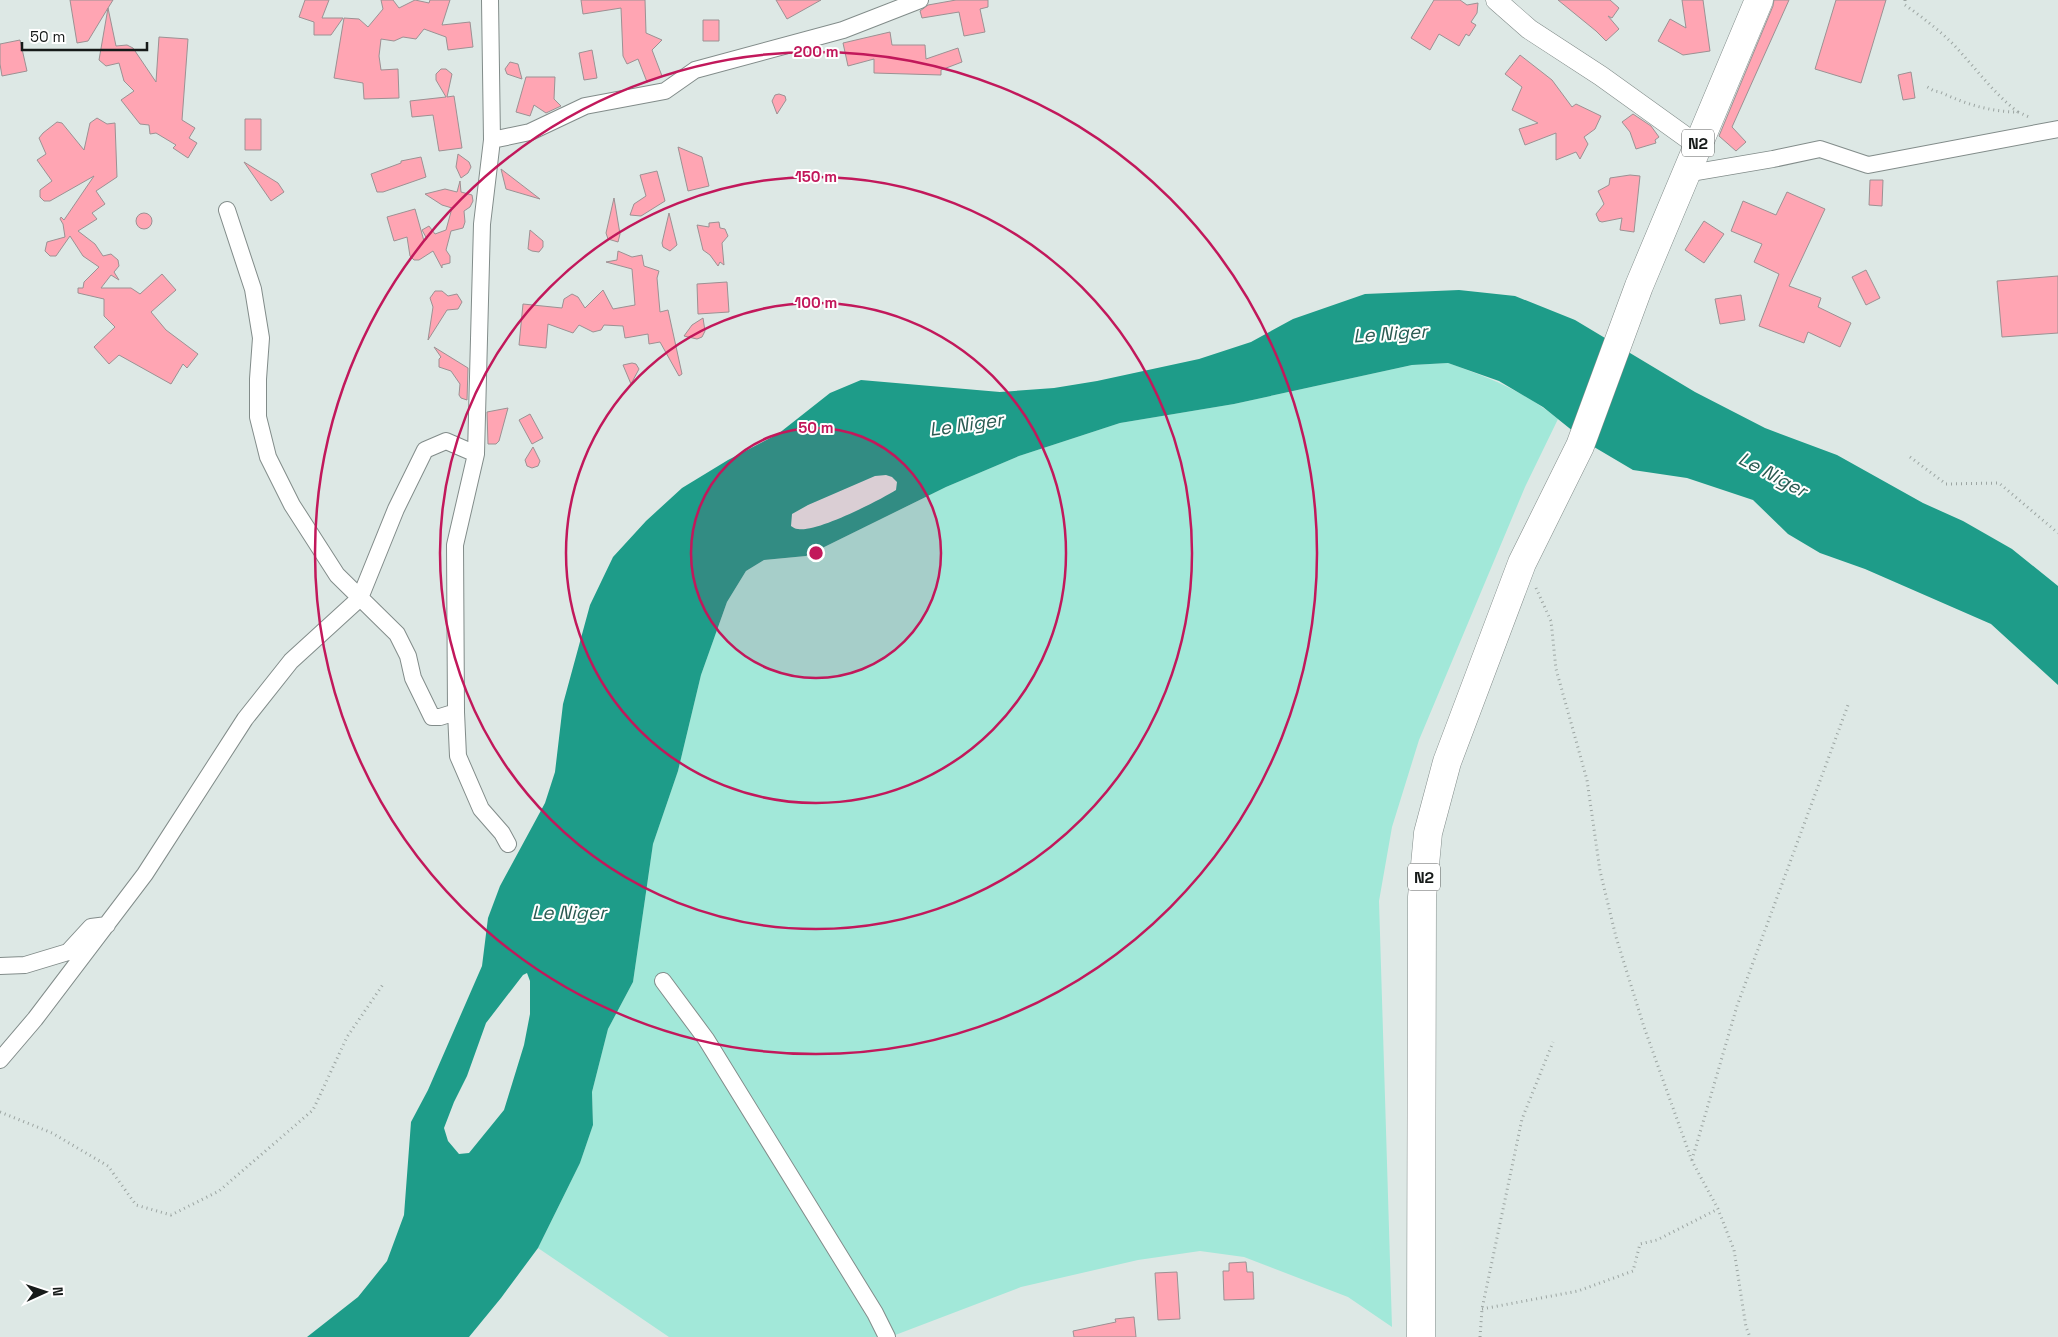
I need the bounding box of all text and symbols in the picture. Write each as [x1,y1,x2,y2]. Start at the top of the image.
scale bar [22,20,148,52]
text: 50 m [30,27,65,46]
text: 200 m [794,42,838,61]
road number: N2 [1682,130,1714,156]
text: 150 m [795,167,837,186]
text: 100 m [795,293,837,312]
water label: Le Niger [1352,318,1430,349]
water label: Le Niger [928,407,1006,442]
text: 50 m [798,418,834,437]
water label: Le Niger [1734,446,1813,504]
centre of rings [807,544,825,562]
road number: N2 [1408,864,1440,890]
water label: Le Niger [532,900,608,925]
north arrow [20,1267,70,1317]
text: N [49,1286,67,1296]

